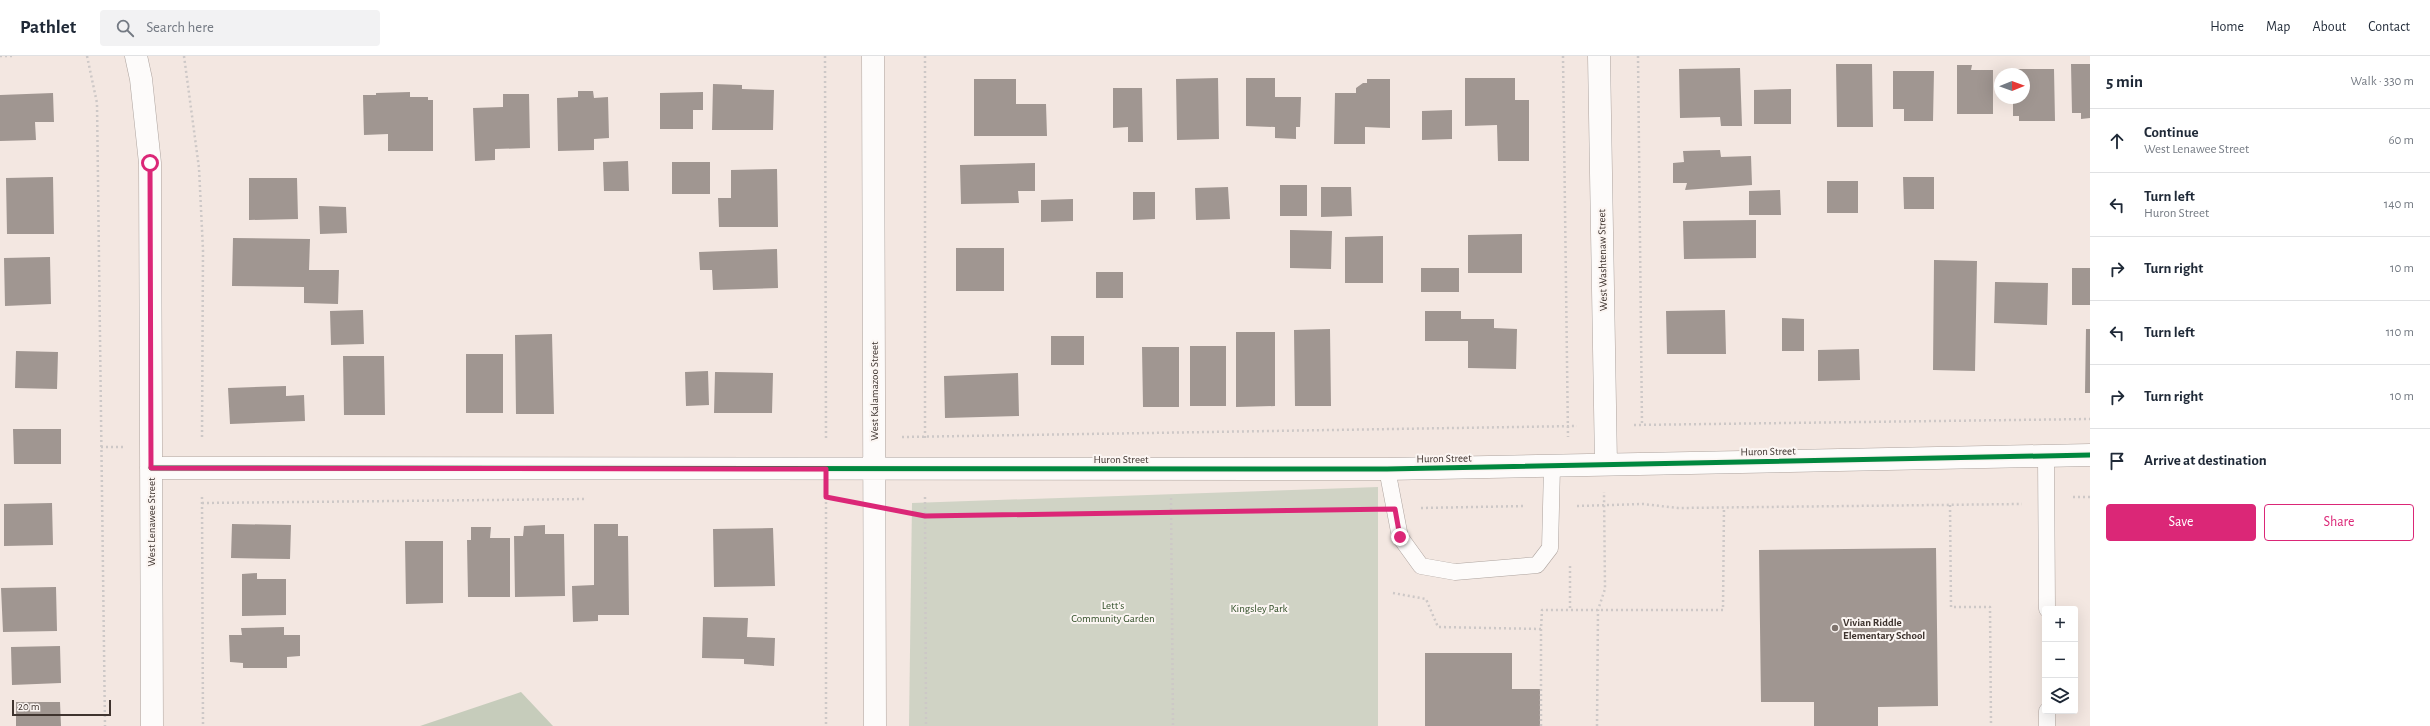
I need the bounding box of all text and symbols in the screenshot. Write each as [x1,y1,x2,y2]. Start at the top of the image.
search box [100,10,380,46]
icon: search [114,17,136,39]
text: Pathlet [20,18,76,37]
text: Search here [146,20,214,35]
text: Home [2210,20,2244,34]
text: Map [2266,20,2290,34]
text: About [2312,20,2346,34]
text: Contact [2368,20,2410,34]
north arrow [1994,68,2030,104]
text: 5 min [2106,73,2143,90]
text: Walk · 330 m [2351,75,2414,88]
text: Continue [2144,125,2199,140]
icon: ahead [2106,130,2128,152]
text: 60 m [2388,134,2414,147]
text: West Lenawee Street [2144,143,2249,156]
route start [141,154,159,172]
text: Turn left [2144,189,2195,204]
icon: left [2106,194,2128,216]
text: 140 m [2384,198,2414,211]
text: Huron Street [2144,207,2209,220]
street label: West Washtenaw Street [1596,208,1609,311]
icon: right [2106,258,2128,280]
text: Turn right [2144,261,2203,276]
text: 10 m [2390,262,2414,275]
icon: left [2106,322,2128,344]
text: Turn left [2144,325,2195,340]
text: 110 m [2386,326,2414,339]
street label: West Kalamazoo Street [869,341,880,441]
icon: right [2106,386,2128,408]
text: Turn right [2144,389,2203,404]
text: 10 m [2390,390,2414,403]
street label: Huron Street [1740,446,1796,457]
icon: arrive [2106,450,2128,472]
street label: Huron Street [1416,453,1472,464]
text: Arrive at destination [2144,453,2267,468]
street label: Huron Street [1093,454,1149,465]
street label: West Lenawee Street [146,477,157,567]
button: Save [2106,504,2256,541]
button: Share [2264,504,2414,541]
route end [1391,528,1409,546]
park label: Lett's Community Garden [1071,600,1155,624]
park label: Kingsley Park [1230,603,1288,614]
map controls [2042,606,2078,714]
button: + [2042,606,2078,642]
place label: Vivian Riddle Elementary School [1843,617,1925,641]
marker: Vivian Riddle Elementary School [1830,623,1840,633]
button: − [2042,642,2078,678]
button: layers [2042,678,2078,714]
scale bar [12,698,111,717]
text: 20 m [18,701,39,712]

